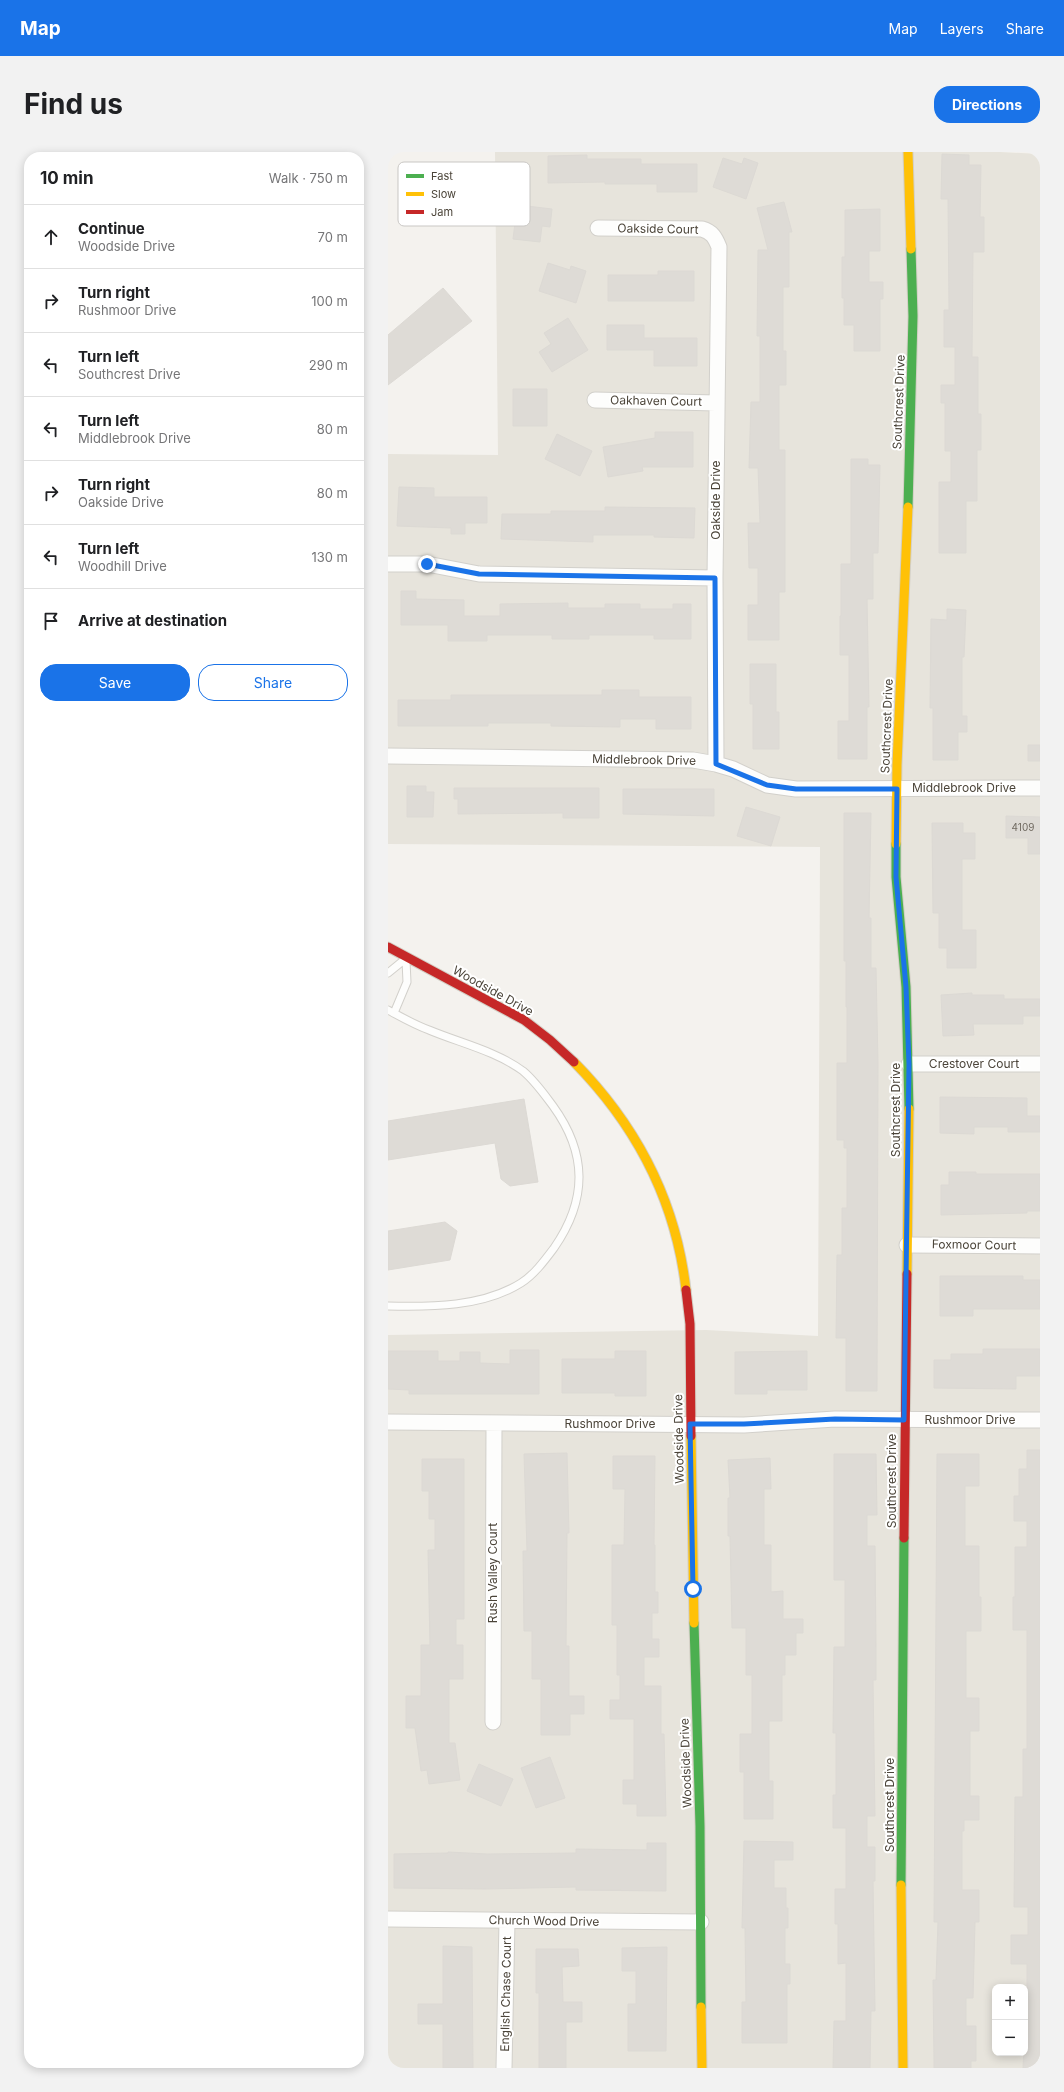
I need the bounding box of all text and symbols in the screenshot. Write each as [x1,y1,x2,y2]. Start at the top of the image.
text: Map [20,17,61,40]
text: Map [889,20,918,37]
text: Layers [940,20,984,37]
text: Share [1006,20,1044,37]
button: Directions [934,86,1040,123]
text: Find us [24,87,123,121]
legend [398,162,530,226]
text: 10 min [40,168,94,188]
text: Fast [431,169,453,183]
text: Walk · 750 m [269,170,348,186]
text: Slow [431,187,456,201]
text: Jam [431,205,453,219]
text: Continue [78,219,145,238]
street label: Oakside Court [617,220,699,237]
icon: ahead [40,226,62,248]
text: 70 m [318,229,348,245]
text: Woodside Drive [78,238,175,254]
text: Turn right [78,283,150,302]
icon: right [40,290,62,312]
text: 100 m [311,293,348,309]
text: Rushmoor Drive [78,302,176,318]
text: Turn left [78,347,139,366]
icon: left [40,354,62,376]
street label: Southcrest Drive [889,354,908,450]
text: 290 m [309,357,348,373]
text: Southcrest Drive [78,366,180,382]
street label: Oakhaven Court [610,392,702,409]
text: Turn left [78,411,139,430]
icon: left [40,418,62,440]
text: 80 m [317,421,348,437]
text: Middlebrook Drive [78,430,191,446]
street label: Oakside Drive [708,460,723,540]
text: Turn right [78,475,150,494]
icon: right [40,482,62,504]
text: 80 m [317,485,348,501]
text: Oakside Drive [78,494,164,510]
text: Turn left [78,539,139,558]
icon: left [40,546,62,568]
text: 130 m [311,549,348,565]
route end [418,555,436,573]
text: Woodhill Drive [78,558,167,574]
icon: arrive [40,610,62,632]
text: Arrive at destination [78,611,227,630]
button: Save [40,664,190,701]
button: Share [198,664,348,701]
street label: Southcrest Drive [877,678,896,774]
street label: Middlebrook Drive [592,751,696,768]
street label: Middlebrook Drive [912,780,1016,795]
house number: 4109 [1012,821,1034,833]
street label: Woodside Drive [450,962,536,1019]
street label: Crestover Court [929,1056,1019,1071]
street label: Southcrest Drive [888,1063,903,1157]
street label: Foxmoor Court [932,1236,1016,1253]
street label: Woodside Drive [670,1394,687,1484]
street label: Rushmoor Drive [925,1412,1015,1427]
street label: Rushmoor Drive [565,1416,655,1431]
street label: Southcrest Drive [884,1434,899,1528]
street label: Rush Valley Court [485,1523,500,1623]
route start [684,1580,702,1598]
street label: Woodside Drive [676,1718,695,1808]
street label: Southcrest Drive [882,1758,897,1852]
street label: Church Wood Drive [489,1912,599,1929]
street label: English Chase Court [497,1936,514,2052]
map controls [992,1984,1028,2056]
button: + [992,1984,1028,2020]
button: − [992,2020,1028,2056]

